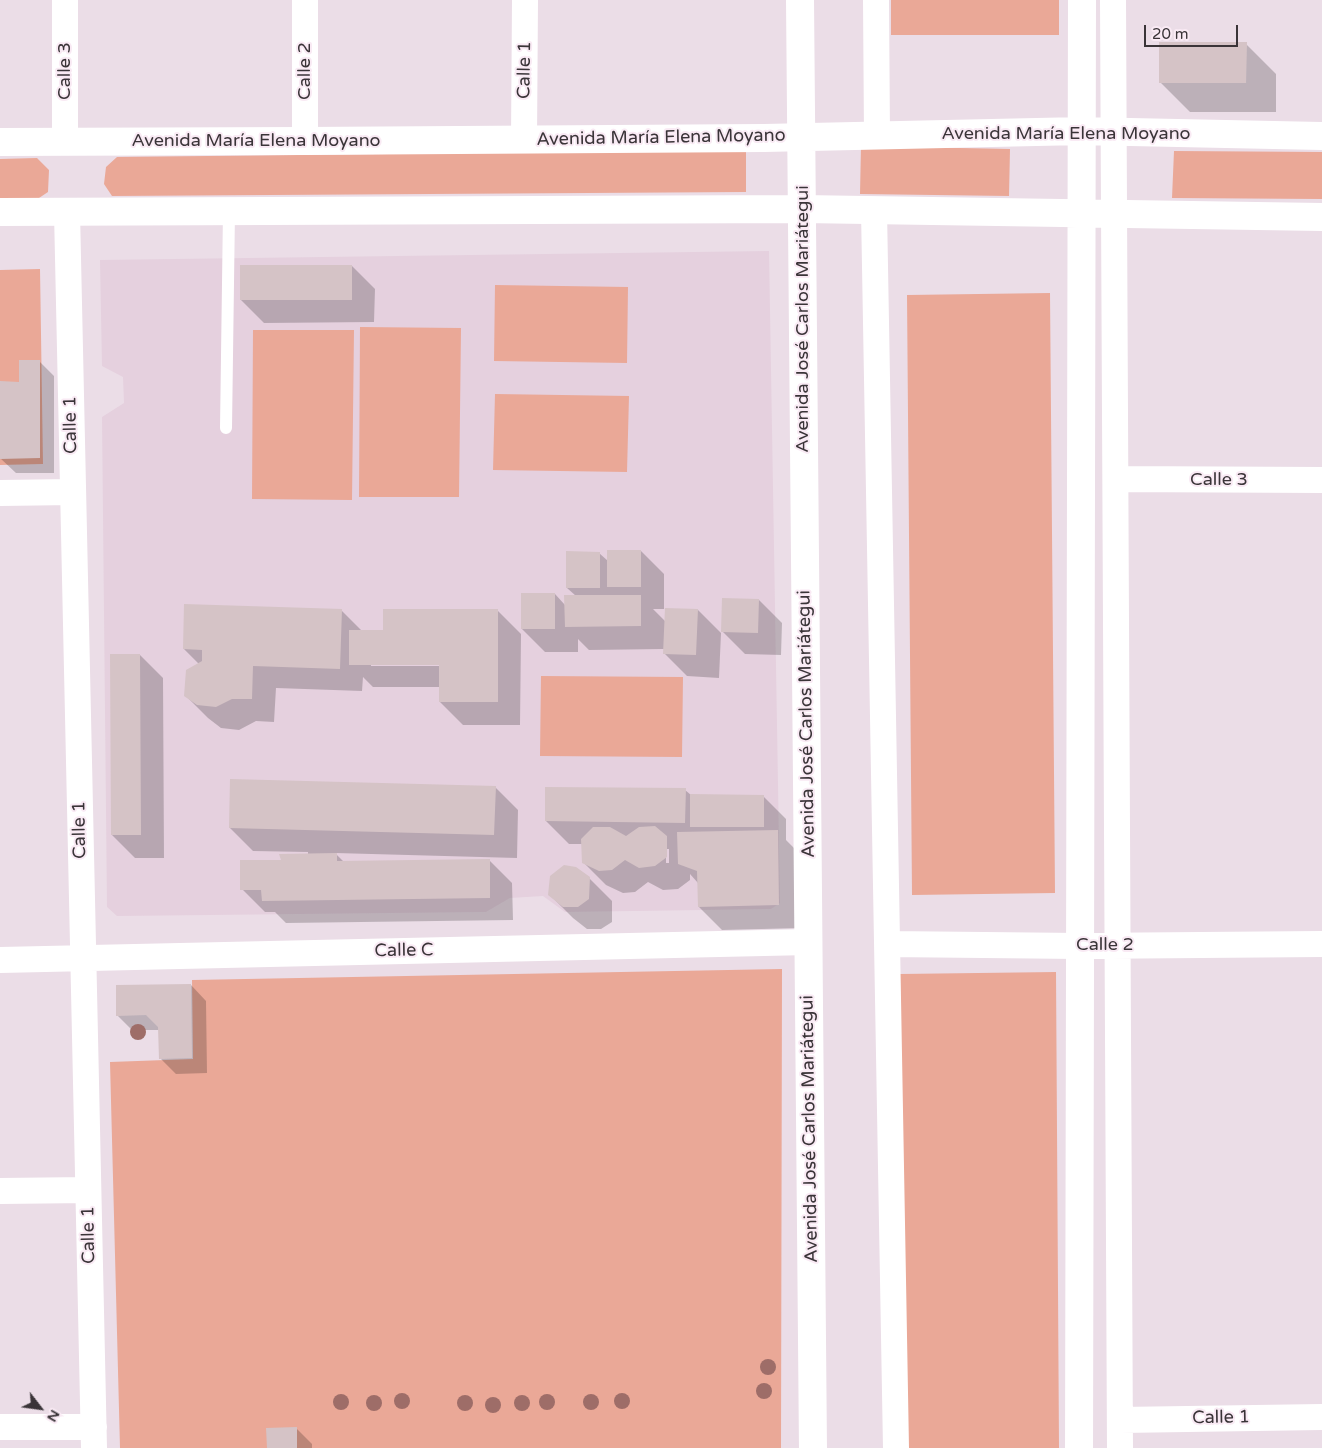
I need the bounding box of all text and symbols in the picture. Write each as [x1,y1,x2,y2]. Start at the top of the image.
scale bar [1147,15,1241,47]
text: 20 m [1152,25,1189,43]
street label: Calle 1 [514,41,536,99]
street label: Calle 3 [54,42,76,100]
street label: Calle 2 [294,42,316,100]
street label: Avenida María Elena Moyano [941,123,1191,145]
street label: Avenida María Elena Moyano [536,125,786,151]
street label: Avenida María Elena Moyano [131,130,381,152]
street label: Avenida José Carlos Mariátegui [792,185,814,453]
street label: Calle 1 [60,396,82,454]
street label: Calle 3 [1190,469,1248,491]
street label: Avenida José Carlos Mariátegui [794,590,820,858]
street label: Calle 1 [69,801,91,859]
street label: Calle 2 [1076,934,1134,956]
street label: Calle C [374,940,434,962]
street label: Avenida José Carlos Mariátegui [797,995,823,1263]
street label: Calle 1 [78,1206,100,1264]
north arrow [15,1383,65,1433]
text: N [43,1407,64,1425]
street label: Calle 1 [1192,1407,1250,1429]

